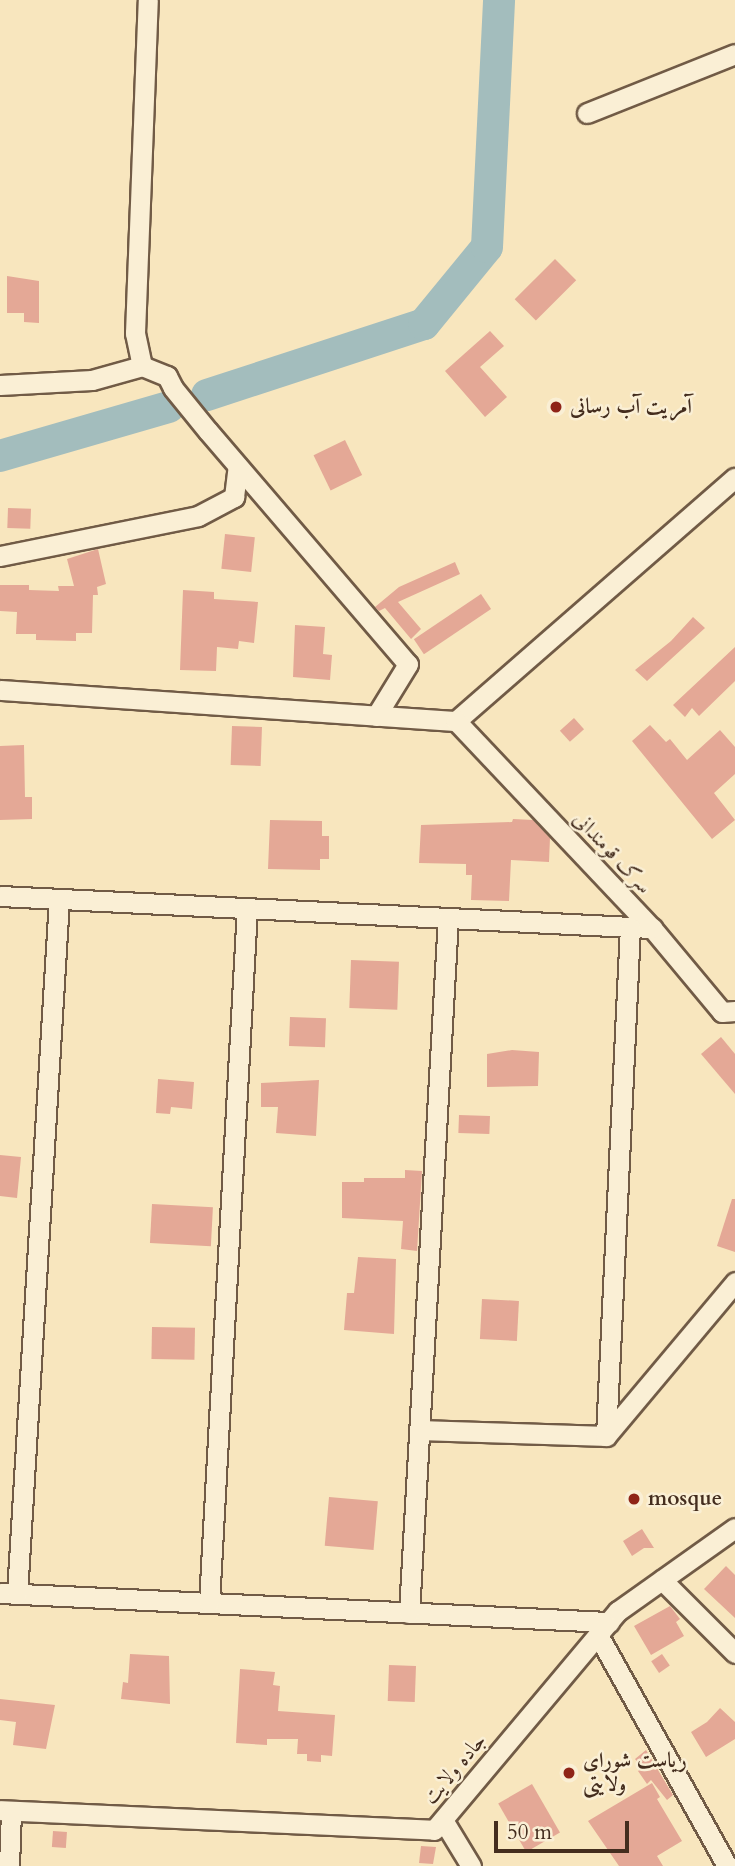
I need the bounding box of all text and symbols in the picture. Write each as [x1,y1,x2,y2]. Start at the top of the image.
place label: آمریت آب رسانی [570,394,692,420]
marker: آمریت آب رسانی [548,399,564,415]
street label: سرک قومندانی [568,807,656,899]
place label: mosque [648,1486,722,1512]
marker: mosque [626,1491,642,1507]
street label: جاده ولایت [418,1728,492,1810]
place label: ریاست شورای ولایتی [583,1748,687,1798]
marker: ریاست شورای ولایتی [561,1765,577,1781]
scale bar [497,1806,632,1850]
text: 50 m [507,1818,552,1847]

